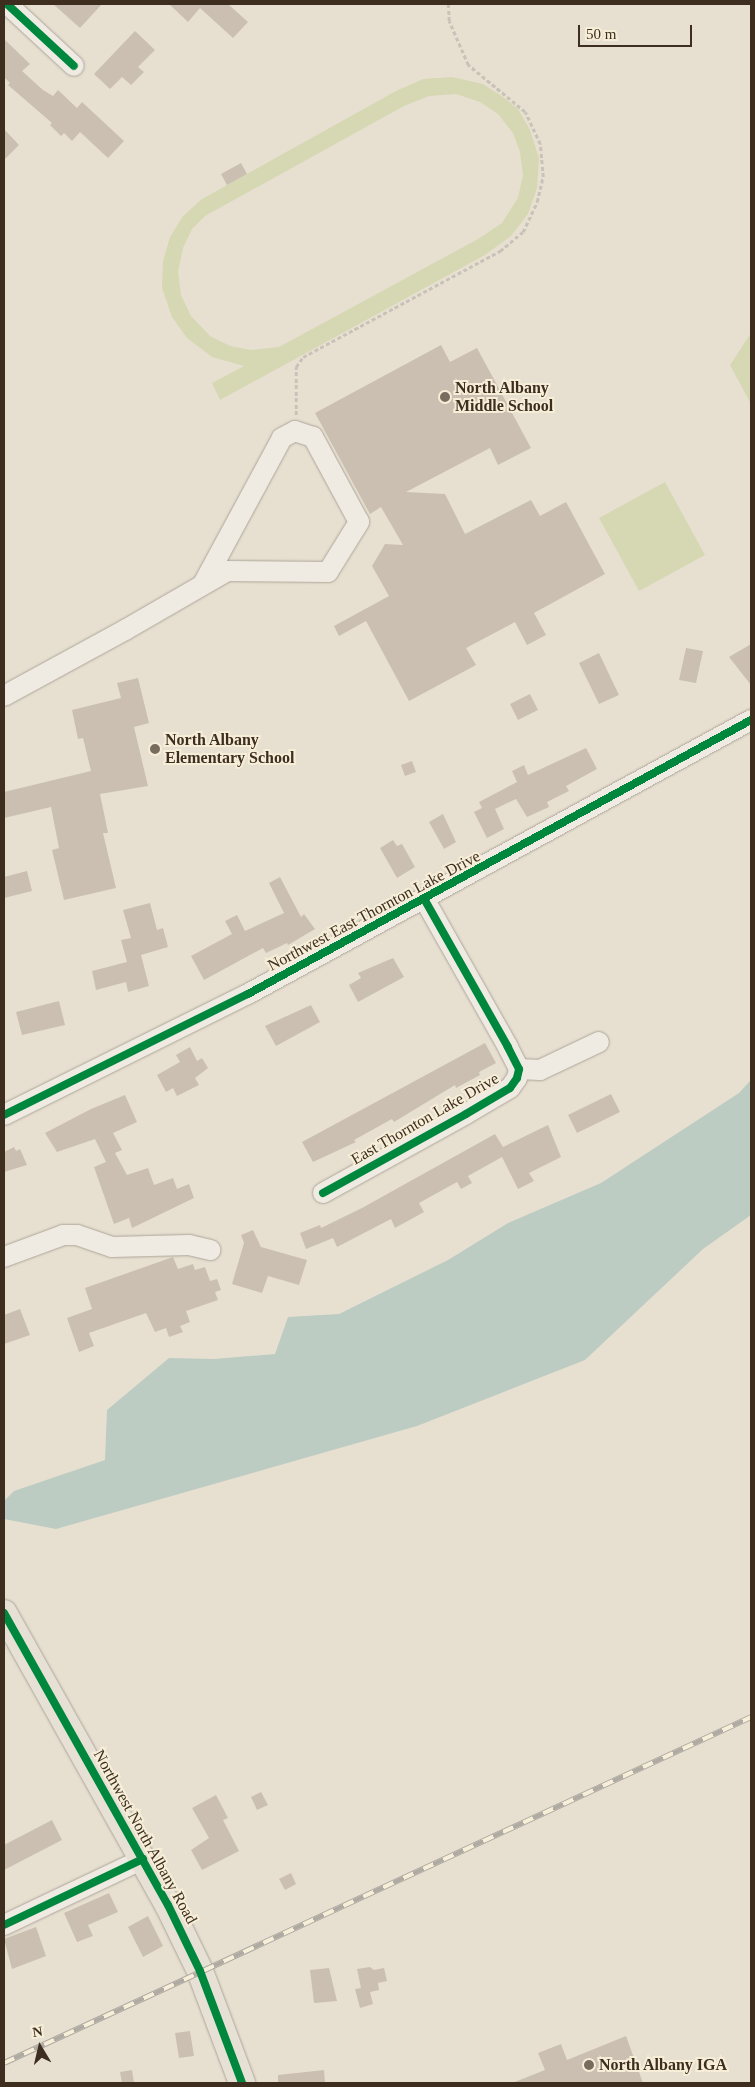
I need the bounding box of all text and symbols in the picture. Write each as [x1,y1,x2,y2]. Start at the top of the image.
scale bar [580,15,694,47]
text: 50 m [586,26,616,42]
place label: North Albany Middle School [455,378,553,416]
marker: North Albany Middle School [439,391,451,403]
place label: North Albany Elementary School [165,730,294,768]
marker: North Albany Elementary School [149,743,161,755]
street label: Northwest East Thornton Lake Drive [264,847,484,975]
street label: East Thornton Lake Drive [348,1069,502,1169]
street label: Northwest North Albany Road [89,1746,201,1928]
north arrow [15,2022,65,2072]
text: N [31,2023,44,2040]
place label: North Albany IGA [599,2055,728,2075]
marker: North Albany IGA [583,2059,595,2071]

